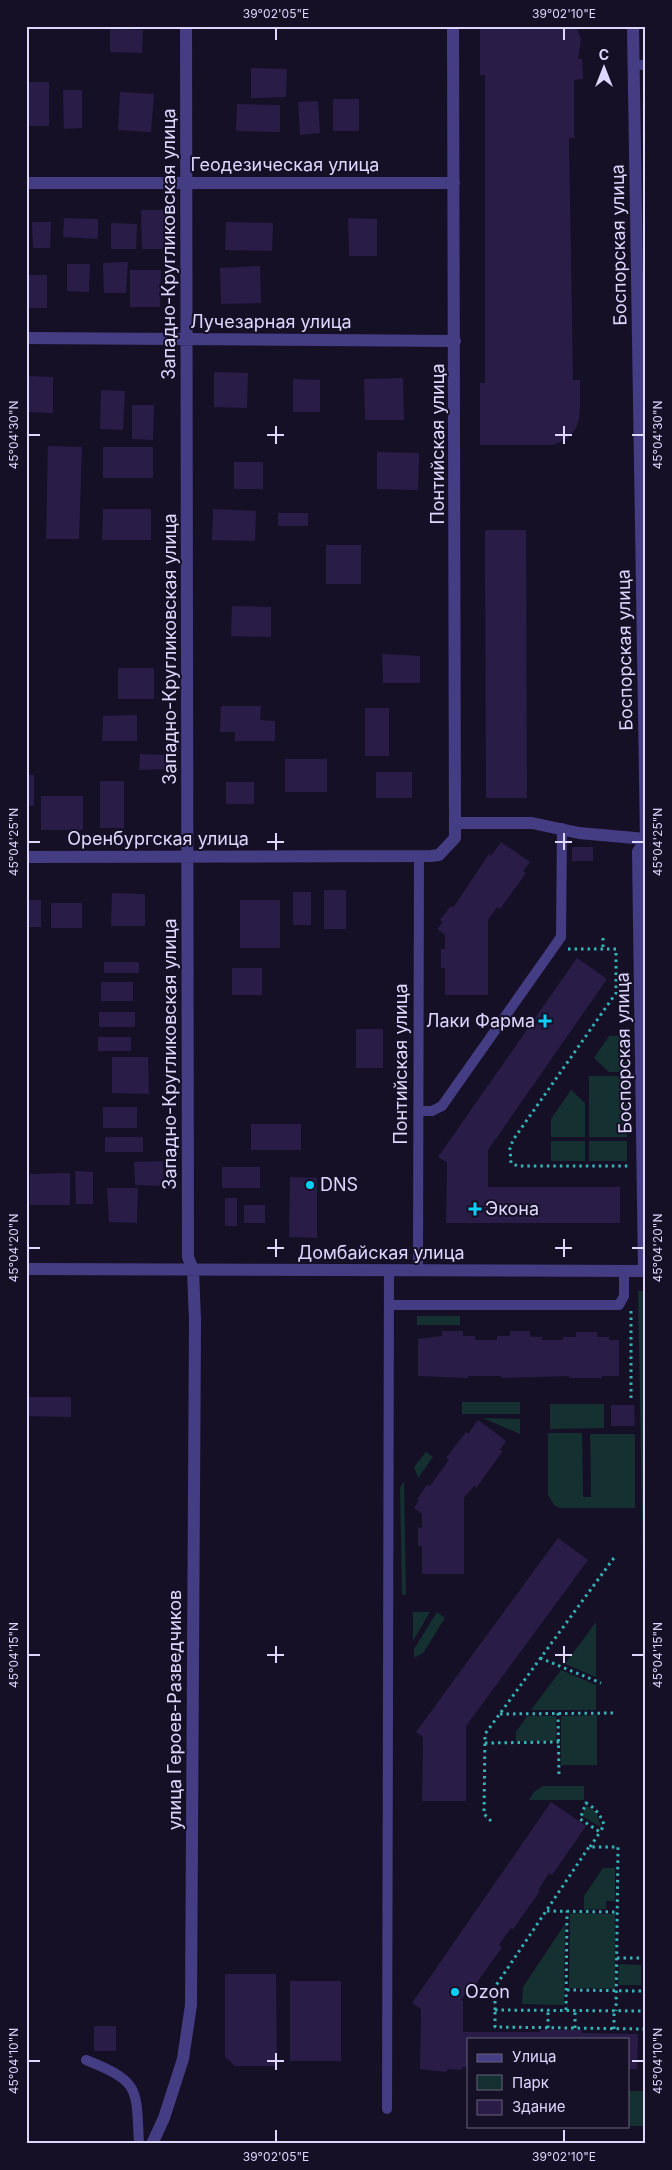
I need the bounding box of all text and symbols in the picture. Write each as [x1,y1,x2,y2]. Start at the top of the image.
text: 39°02'05"E [243,6,309,21]
text: 39°02'10"E [532,6,596,21]
north arrow [580,42,630,92]
text: С [599,46,609,63]
street label: Западно-Кругликовская улица [158,108,179,380]
street label: Геодезическая улица [191,154,379,175]
street label: Боспорская улица [607,164,630,326]
street label: Лучезарная улица [190,311,352,332]
street label: Понтийская улица [427,363,448,525]
text: 45°04'30"N [6,400,21,470]
text: 45°04'30"N [650,400,665,470]
street label: Западно-Кругликовская улица [159,513,180,785]
street label: Боспорская улица [613,569,636,731]
text: 45°04'25"N [6,808,21,876]
text: 45°04'25"N [650,808,665,876]
street label: Оренбургская улица [67,828,249,849]
street label: Западно-Кругликовская улица [159,918,180,1190]
street label: Боспорская улица [612,972,635,1134]
street label: Понтийская улица [390,983,411,1145]
place label: Лаки Фарма [426,1010,535,1031]
marker: Лаки Фарма [539,1015,551,1027]
place label: DNS [320,1174,358,1195]
marker: DNS [304,1179,316,1191]
place label: Экона [485,1198,539,1219]
marker: Экона [469,1203,481,1215]
text: 45°04'20"N [6,1214,21,1282]
text: 45°04'20"N [650,1214,665,1282]
street label: Домбайская улица [297,1242,465,1263]
street label: улица Героев-Разведчиков [164,1590,185,1830]
text: 45°04'15"N [6,1622,21,1688]
text: 45°04'15"N [650,1622,665,1688]
place label: Ozon [465,1981,510,2002]
marker: Ozon [449,1986,461,1998]
text: 45°04'10"N [6,2028,21,2094]
text: 45°04'10"N [650,2028,665,2094]
legend [467,2038,630,2128]
text: Улица [512,2047,556,2066]
text: Парк [512,2073,549,2092]
text: Здание [512,2097,566,2116]
text: 39°02'05"E [243,2149,309,2164]
text: 39°02'10"E [532,2149,596,2164]

